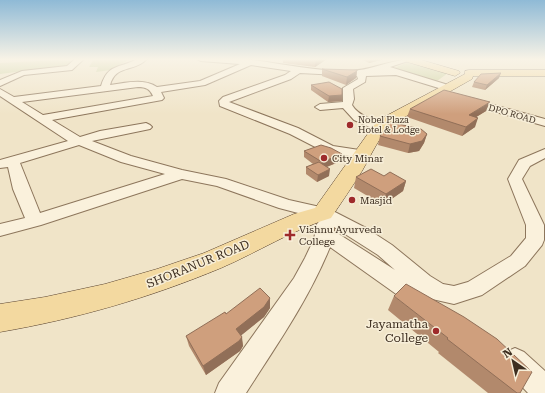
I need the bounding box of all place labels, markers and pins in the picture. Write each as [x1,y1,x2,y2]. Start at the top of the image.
place label: Nobel Plaza Hotel & Lodge [358,115,420,135]
marker: Nobel Plaza Hotel & Lodge [345,120,355,130]
marker: City Minar [319,153,329,163]
place label: City Minar [332,153,383,164]
marker: Masjid [347,195,357,205]
place label: Masjid [360,195,393,206]
place label: Vishnu Ayurveda College [299,224,382,247]
marker: Vishnu Ayurveda College [284,229,296,241]
place label: Jayamatha College [366,317,428,345]
marker: Jayamatha College [431,326,441,336]

